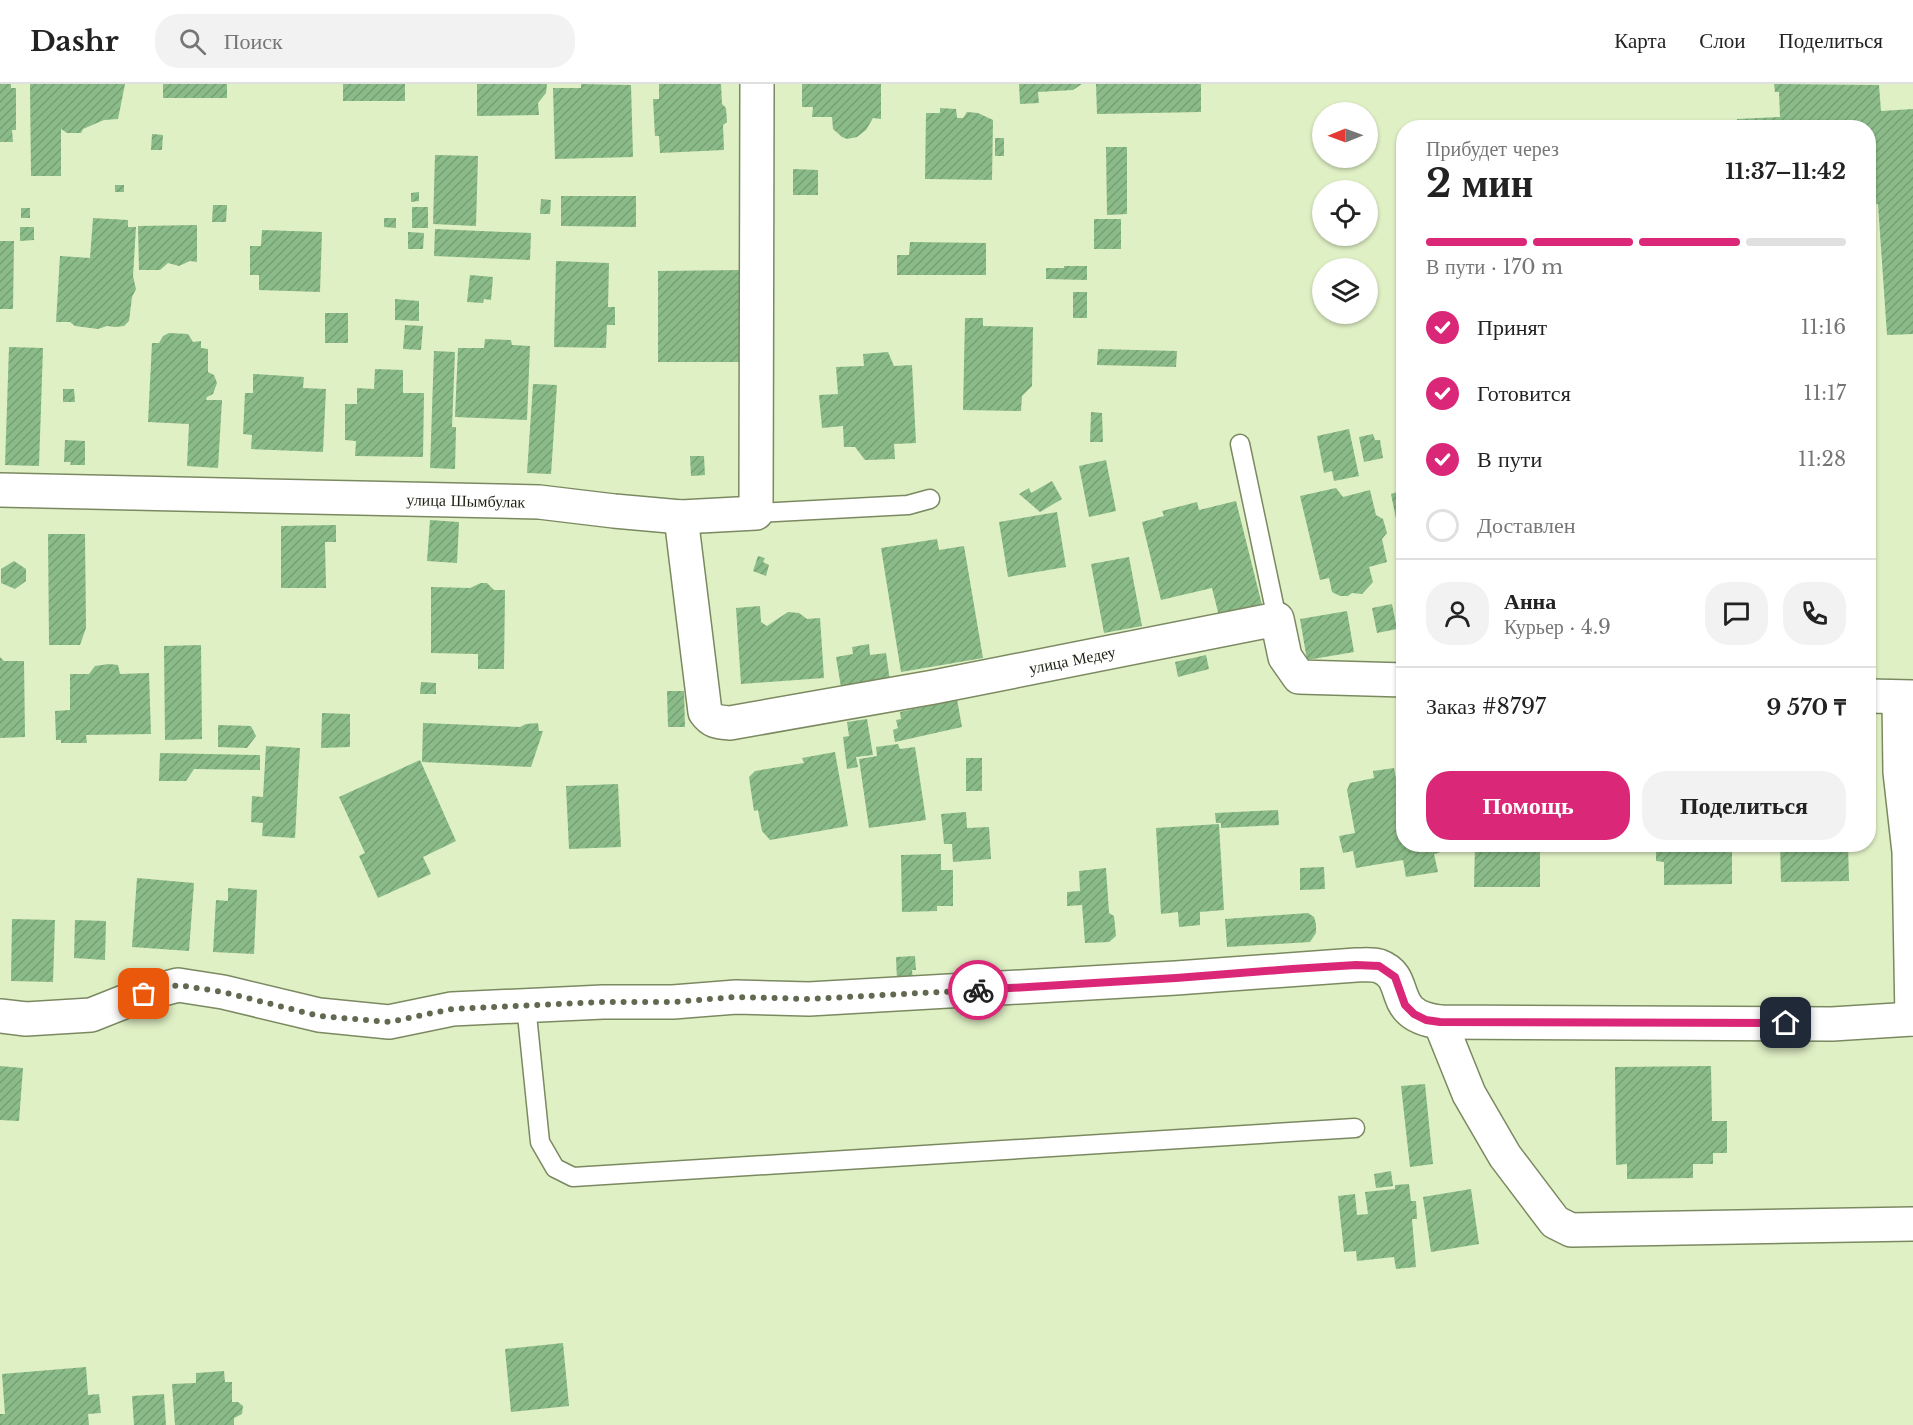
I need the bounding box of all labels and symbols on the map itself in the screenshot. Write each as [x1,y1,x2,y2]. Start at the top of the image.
north arrow [1312,102,1378,168]
street label: улица Шымбулак [406,489,526,512]
street label: улица Медеу [1027,641,1117,678]
courier [948,960,1008,1020]
pin [118,968,169,1019]
pin [1760,997,1811,1048]

